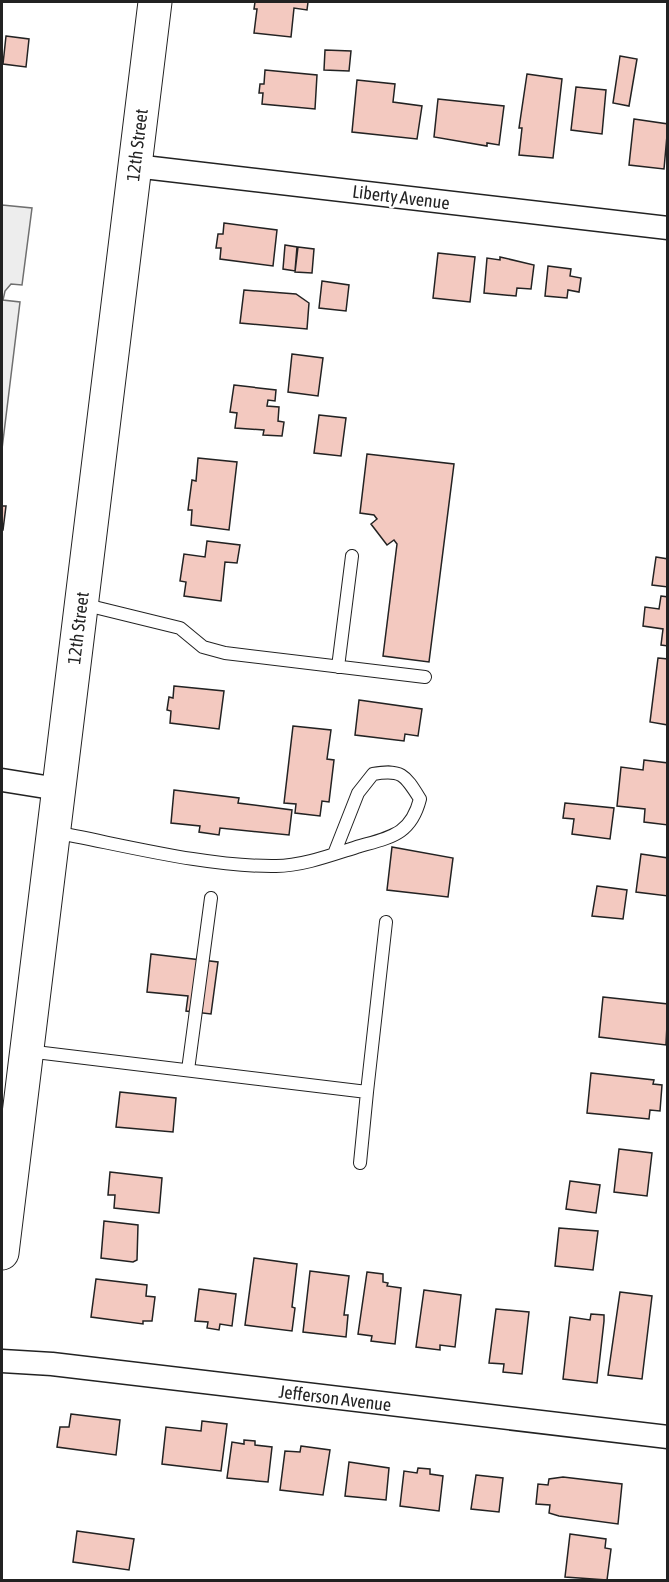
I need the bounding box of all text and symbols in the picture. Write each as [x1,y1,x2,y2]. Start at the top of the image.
street label: 12th Street [122,108,152,182]
street label: Liberty Avenue [351,181,451,213]
street label: 12th Street [63,591,93,665]
street label: Jefferson Avenue [278,1381,392,1415]

